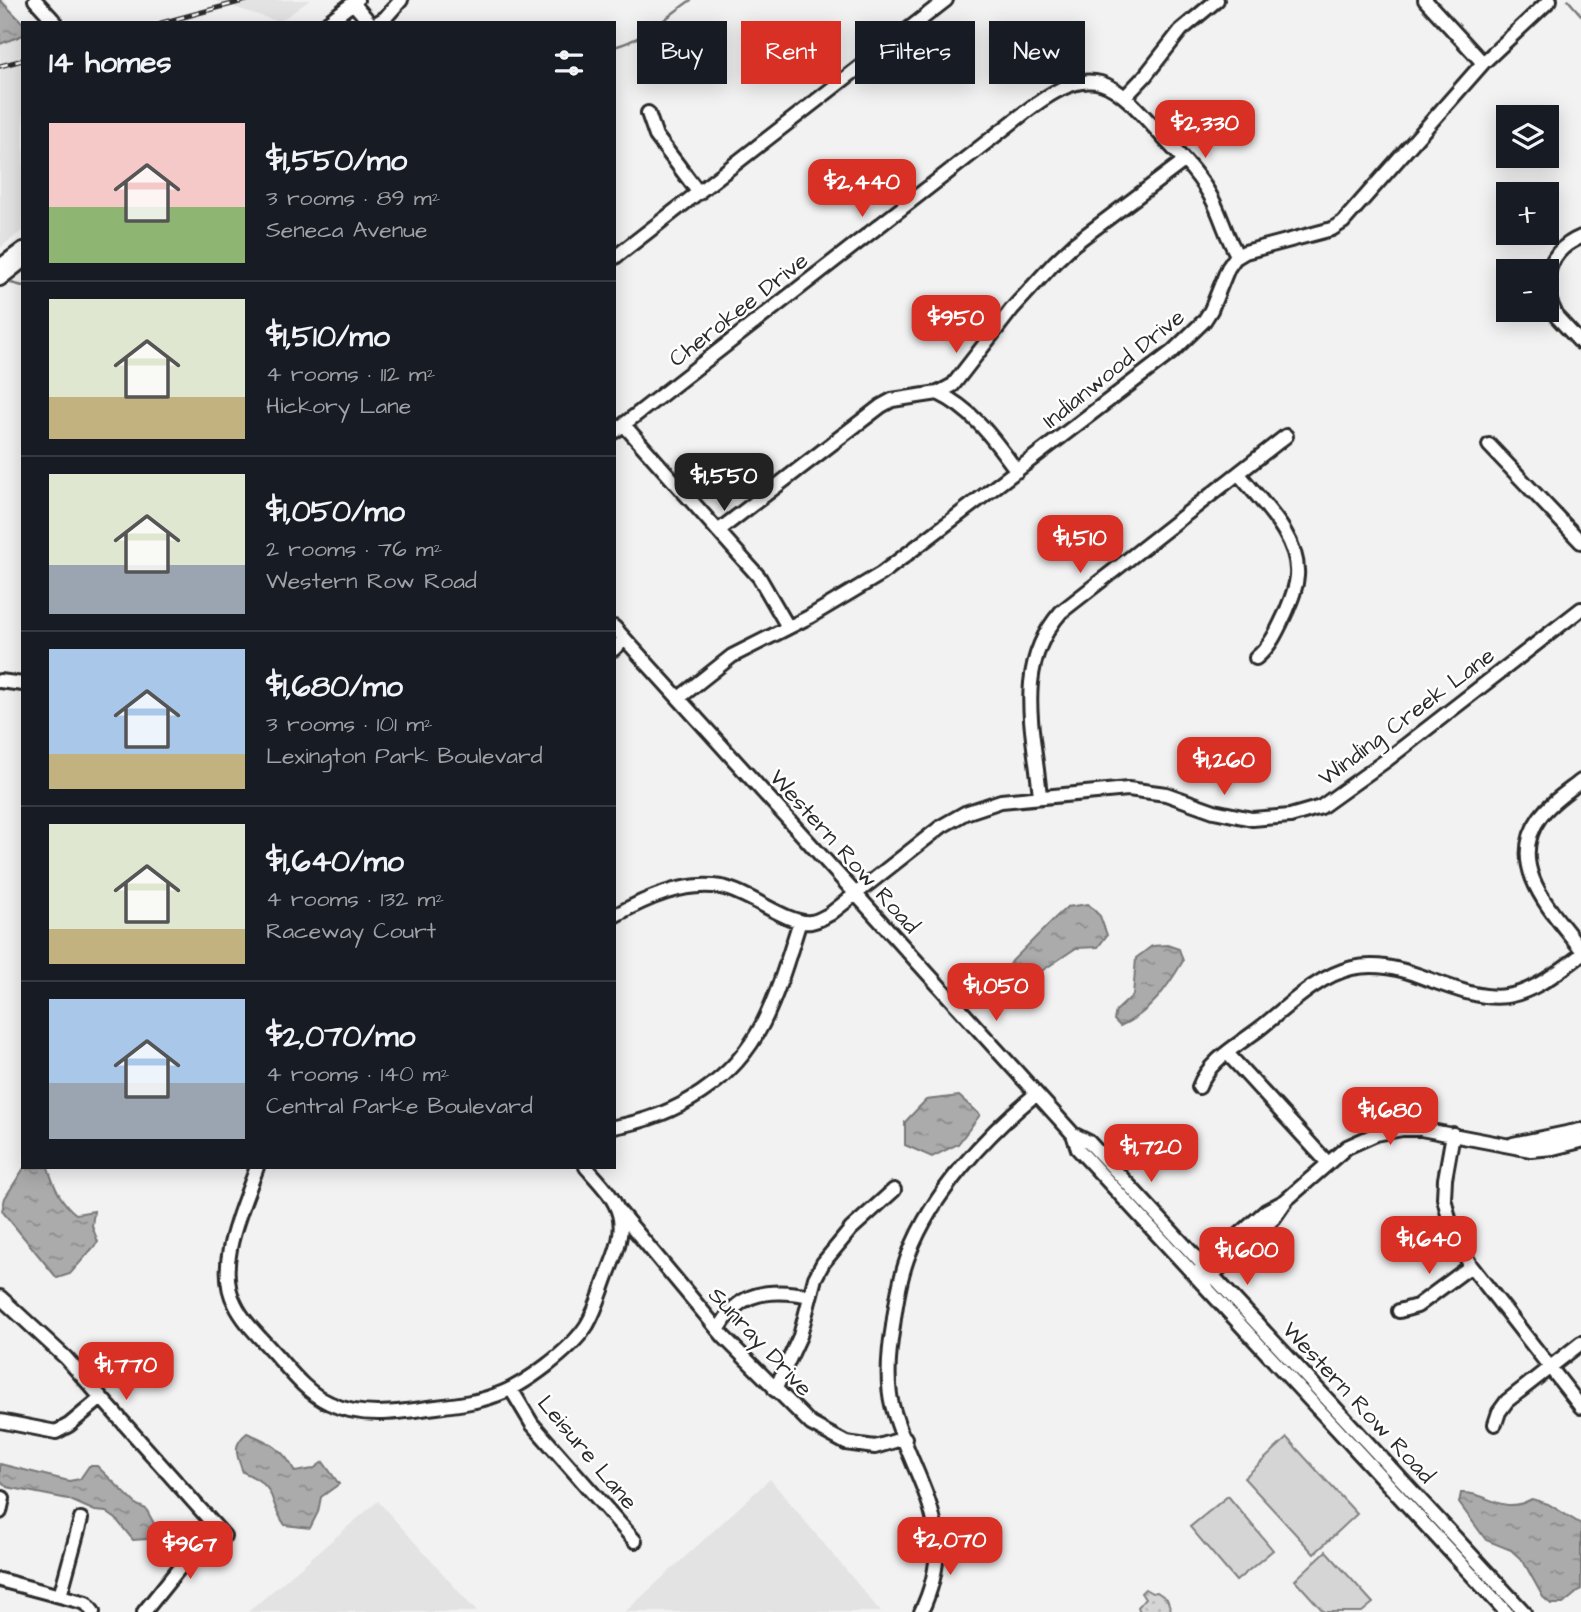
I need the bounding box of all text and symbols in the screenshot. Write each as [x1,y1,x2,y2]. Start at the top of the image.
chip: Buy [637,21,727,84]
chip: Rent [741,21,841,84]
chip: Filters [855,21,975,84]
chip: New [989,21,1085,84]
text: 14 homes [49,42,172,84]
icon: filters [550,44,588,82]
pin: $2,330 [1148,100,1262,160]
map controls [1496,105,1559,322]
button: layers [1496,105,1559,168]
text: $2,330 [1171,107,1239,139]
text: $1,550/mo [266,140,407,182]
icon: home [105,151,189,235]
pin: $2,440 [805,160,919,219]
text: $2,440 [824,166,900,198]
text: 3 rooms · 89 m² [266,182,440,214]
button: + [1496,182,1559,245]
text: Seneca Avenue [266,214,427,246]
street label: Cherokee Drive [662,245,815,375]
button: − [1496,259,1559,322]
pin: $950 [915,296,997,355]
street label: Indianwood Drive [1036,301,1191,436]
text: $950 [928,302,984,334]
text: $1,510/mo [266,316,390,358]
icon: home [105,327,189,411]
text: 4 rooms · 112 m² [266,358,435,390]
text: Hickory Lane [266,390,411,422]
pin: $1,550 [667,454,781,513]
text: $1,550 [691,460,757,492]
text: $1,050/mo [266,491,405,533]
icon: home [105,502,189,586]
pin: $1,510 [1023,516,1137,575]
text: $1,510 [1053,522,1107,554]
text: 2 rooms · 76 m² [266,533,442,565]
text: Western Row Road [266,565,477,597]
street label: Winding Creek Lane [1312,640,1502,795]
text: $1,680/mo [266,666,403,708]
icon: home [105,677,189,761]
text: 3 rooms · 101 m² [266,708,433,740]
pin: $1,260 [1167,738,1281,797]
text: Lexington Park Boulevard [266,740,543,772]
text: $1,260 [1193,744,1255,776]
street label: Western Row Road [762,763,927,941]
text: $1,640/mo [266,841,404,883]
icon: home [105,852,189,936]
text: 4 rooms · 132 m² [266,883,444,915]
text: Raceway Court [266,915,436,947]
pin: $1,050 [939,964,1053,1023]
text: $1,050 [963,970,1029,1002]
text: $2,070/mo [266,1016,415,1058]
icon: home [105,1027,189,1111]
text: 4 rooms · 140 m² [266,1058,449,1090]
pin: $1,680 [1333,1088,1447,1147]
text: Central Parke Boulevard [266,1090,533,1122]
text: $1,680 [1358,1094,1422,1126]
pin: $1,720 [1094,1124,1208,1184]
text: $1,720 [1120,1131,1182,1163]
pin: $1,640 [1372,1216,1486,1276]
text: $1,640 [1397,1223,1461,1255]
pin: $1,600 [1190,1228,1304,1287]
text: $1,600 [1215,1234,1279,1266]
street label: Sunray Drive [700,1280,820,1404]
street label: Western Row Road [1275,1315,1442,1491]
pin: $1,770 [69,1342,183,1402]
text: $1,770 [95,1349,157,1381]
street label: Leisure Lane [530,1388,645,1517]
pin: $2,070 [893,1518,1007,1577]
pin: $967 [149,1522,231,1581]
text: $2,070 [913,1524,987,1556]
text: $967 [163,1528,217,1560]

